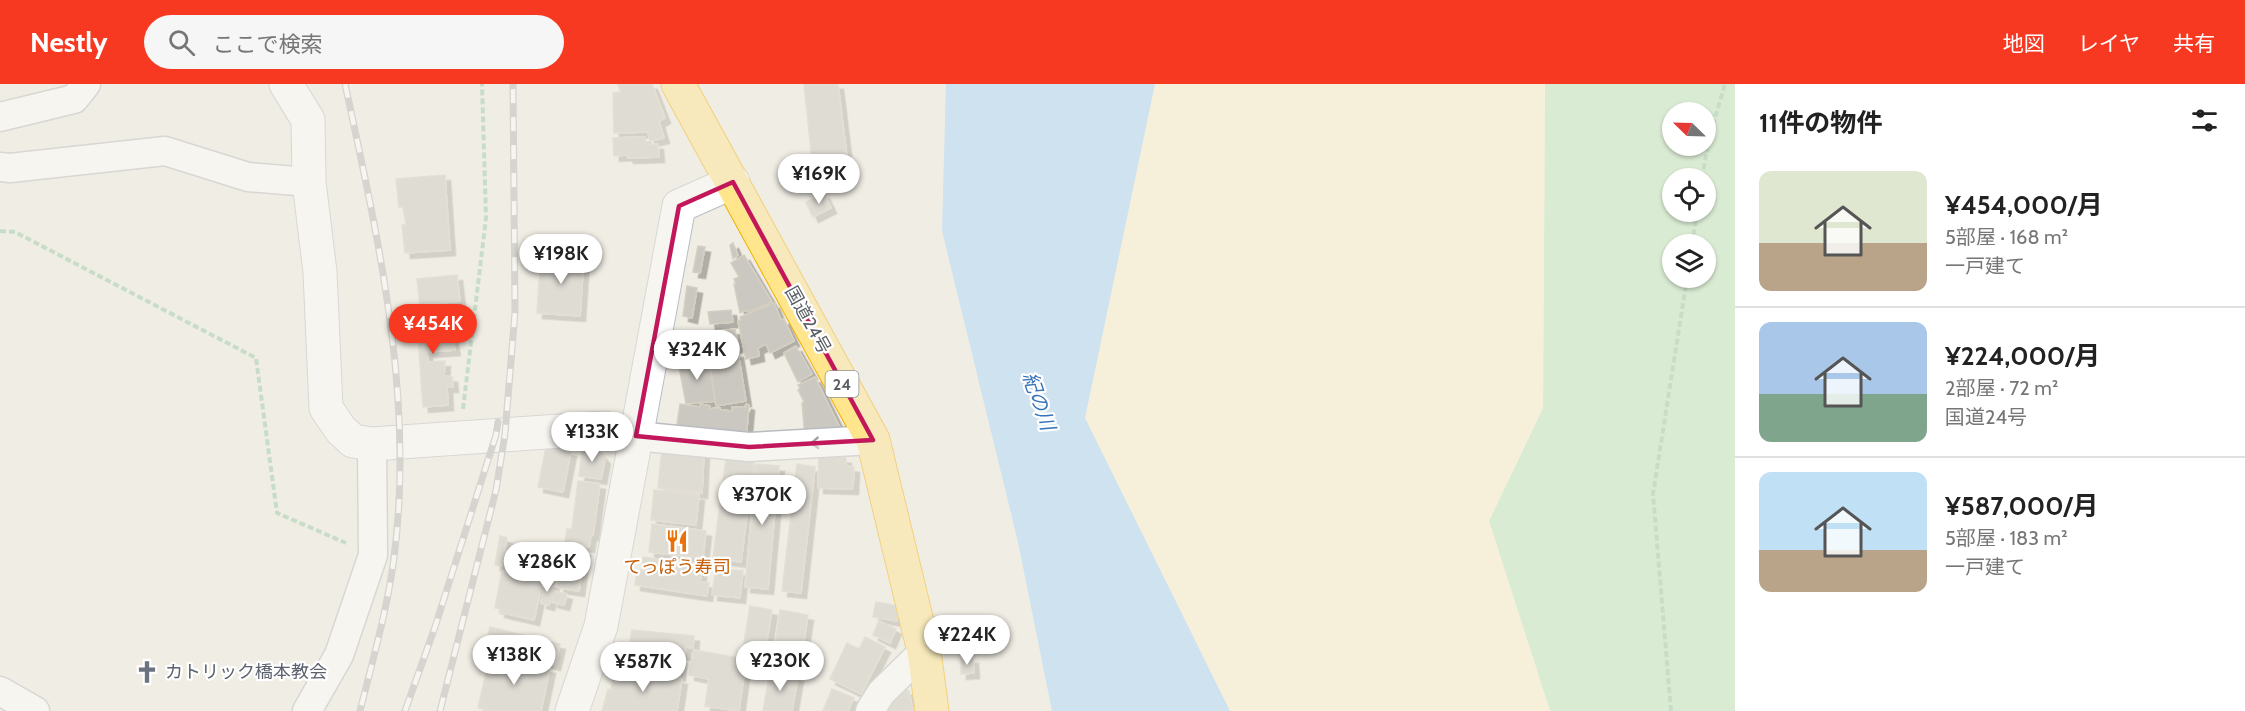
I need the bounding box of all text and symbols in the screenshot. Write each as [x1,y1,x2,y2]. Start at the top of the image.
search box [144,15,564,69]
text: Nestly [30,25,108,59]
icon: search [165,26,198,59]
text: ここで検索 [213,31,323,58]
text: 地図 [2003,31,2045,56]
text: レイヤ [2078,31,2140,56]
text: 共有 [2173,31,2215,56]
north arrow [1662,102,1716,156]
map controls [1662,102,1716,288]
icon: filters [2188,104,2221,137]
text: 11件の物件 [1759,107,1882,139]
pin: ¥169K [777,154,861,205]
text: ¥169K [792,161,846,185]
button: locate [1662,168,1716,222]
text: ¥454,000/月 [1945,189,2103,221]
icon: home [1807,195,1879,267]
text: 5部屋 · 168 m² [1945,225,2068,249]
pin: ¥198K [519,234,603,285]
button: layers [1662,234,1716,288]
text: ¥198K [533,241,589,265]
text: 一戸建て [1945,254,2025,278]
street label: 国道24号 [780,282,836,358]
pin: ¥454K [391,304,475,355]
text: ¥454K [403,311,463,335]
pin: ¥324K [655,330,739,381]
text: ¥324K [668,337,726,361]
text: ¥224,000/月 [1945,340,2100,372]
icon: home [1807,346,1879,418]
water label: 紀の川 [1018,369,1061,435]
road number: 24 [826,371,858,397]
text: 2部屋 · 72 m² [1945,376,2058,400]
text: 国道24号 [1945,405,2027,429]
pin: ¥133K [550,412,634,463]
text: ¥133K [565,419,619,443]
one-way arrow [810,436,819,449]
pin: ¥370K [720,475,804,526]
text: ¥370K [732,482,792,506]
text: ¥587,000/月 [1945,490,2099,522]
icon: home [1807,496,1879,568]
text: 5部屋 · 183 m² [1945,526,2068,550]
restaurant icon: てっぽう寿司 [664,528,690,554]
pin: ¥286K [505,542,589,593]
text: ¥286K [518,549,576,573]
text: 一戸建て [1945,555,2025,579]
place label: てっぽう寿司 [624,556,730,578]
pin: ¥224K [925,615,1009,666]
text: ¥224K [938,622,996,646]
pin: ¥138K [472,635,556,686]
pin: ¥230K [738,641,822,692]
text: ¥138K [487,642,541,666]
pin: ¥587K [601,642,685,693]
text: ¥230K [750,648,810,672]
text: ¥587K [614,649,672,673]
church icon: カトリック橋本教会 [134,659,160,685]
place label: カトリック橋本教会 [165,661,327,683]

